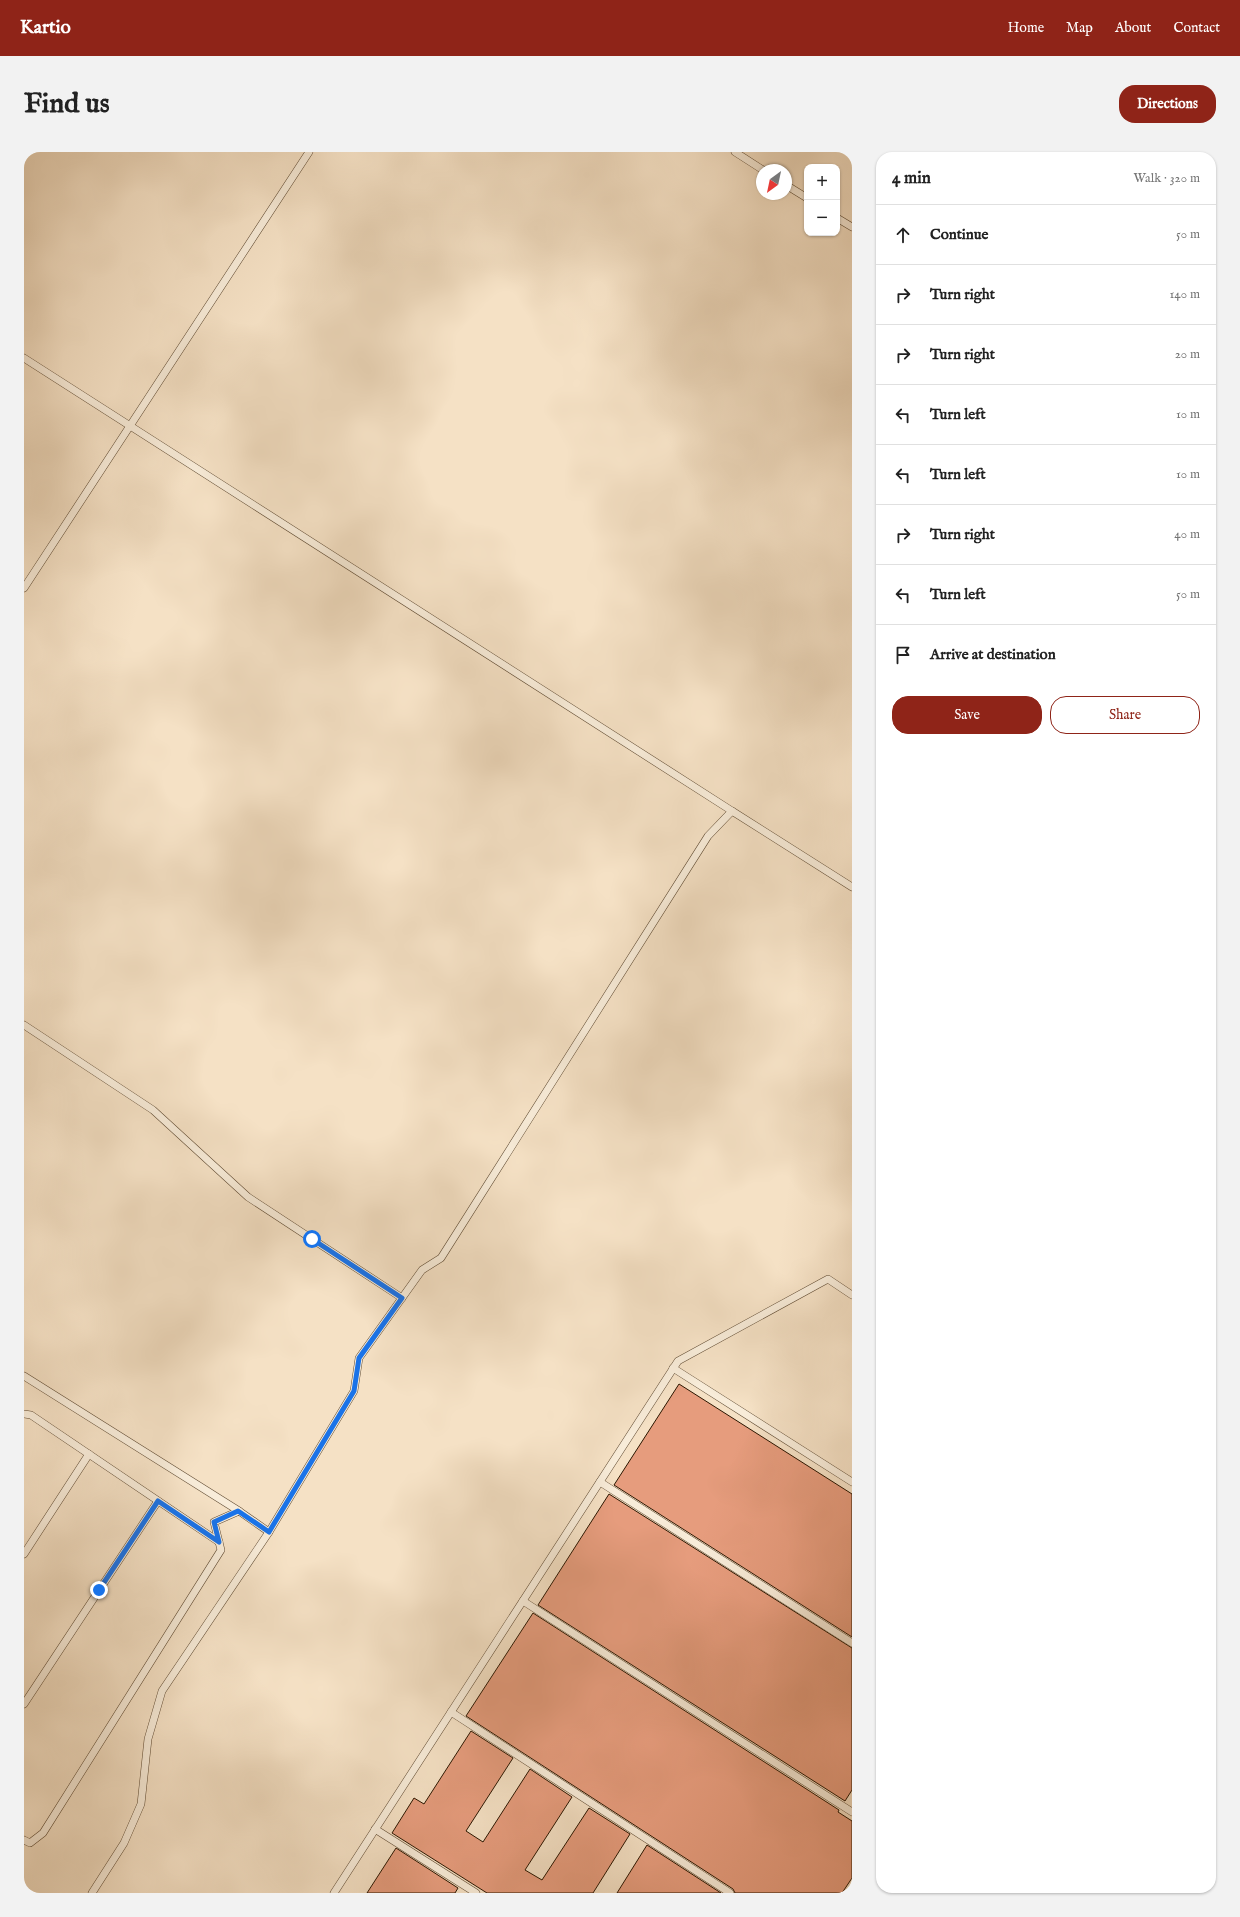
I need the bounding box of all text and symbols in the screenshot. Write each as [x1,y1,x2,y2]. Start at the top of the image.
text: Kartio [20,16,71,40]
text: Home [1008,19,1044,37]
text: Map [1066,19,1093,37]
text: About [1115,19,1151,37]
text: Contact [1173,19,1220,37]
button: Directions [1119,85,1216,123]
text: Find us [24,87,110,122]
north arrow [756,164,792,200]
map controls [804,164,840,236]
button: + [804,164,840,200]
text: 4 min [892,168,931,189]
text: Walk · 320 m [1134,170,1200,187]
button: − [804,200,840,236]
icon: ahead [892,224,914,246]
text: Continue [930,225,988,244]
text: 50 m [1176,226,1200,243]
icon: right [892,284,914,306]
text: Turn right [930,285,995,304]
text: 140 m [1170,286,1200,303]
icon: right [892,344,914,366]
text: Turn right [930,345,995,364]
text: 20 m [1175,346,1200,363]
icon: left [892,404,914,426]
text: Turn left [930,405,986,424]
text: 10 m [1176,406,1200,423]
icon: left [892,464,914,486]
text: Turn left [930,465,986,484]
text: 10 m [1176,466,1200,483]
icon: right [892,524,914,546]
text: Turn right [930,525,995,544]
text: 40 m [1174,526,1200,543]
icon: left [892,584,914,606]
text: Turn left [930,585,986,604]
text: 50 m [1176,586,1200,603]
icon: arrive [892,644,914,666]
text: Arrive at destination [930,645,1056,664]
button: Save [892,696,1042,734]
button: Share [1050,696,1200,734]
route start [303,1230,321,1248]
route end [90,1581,108,1599]

